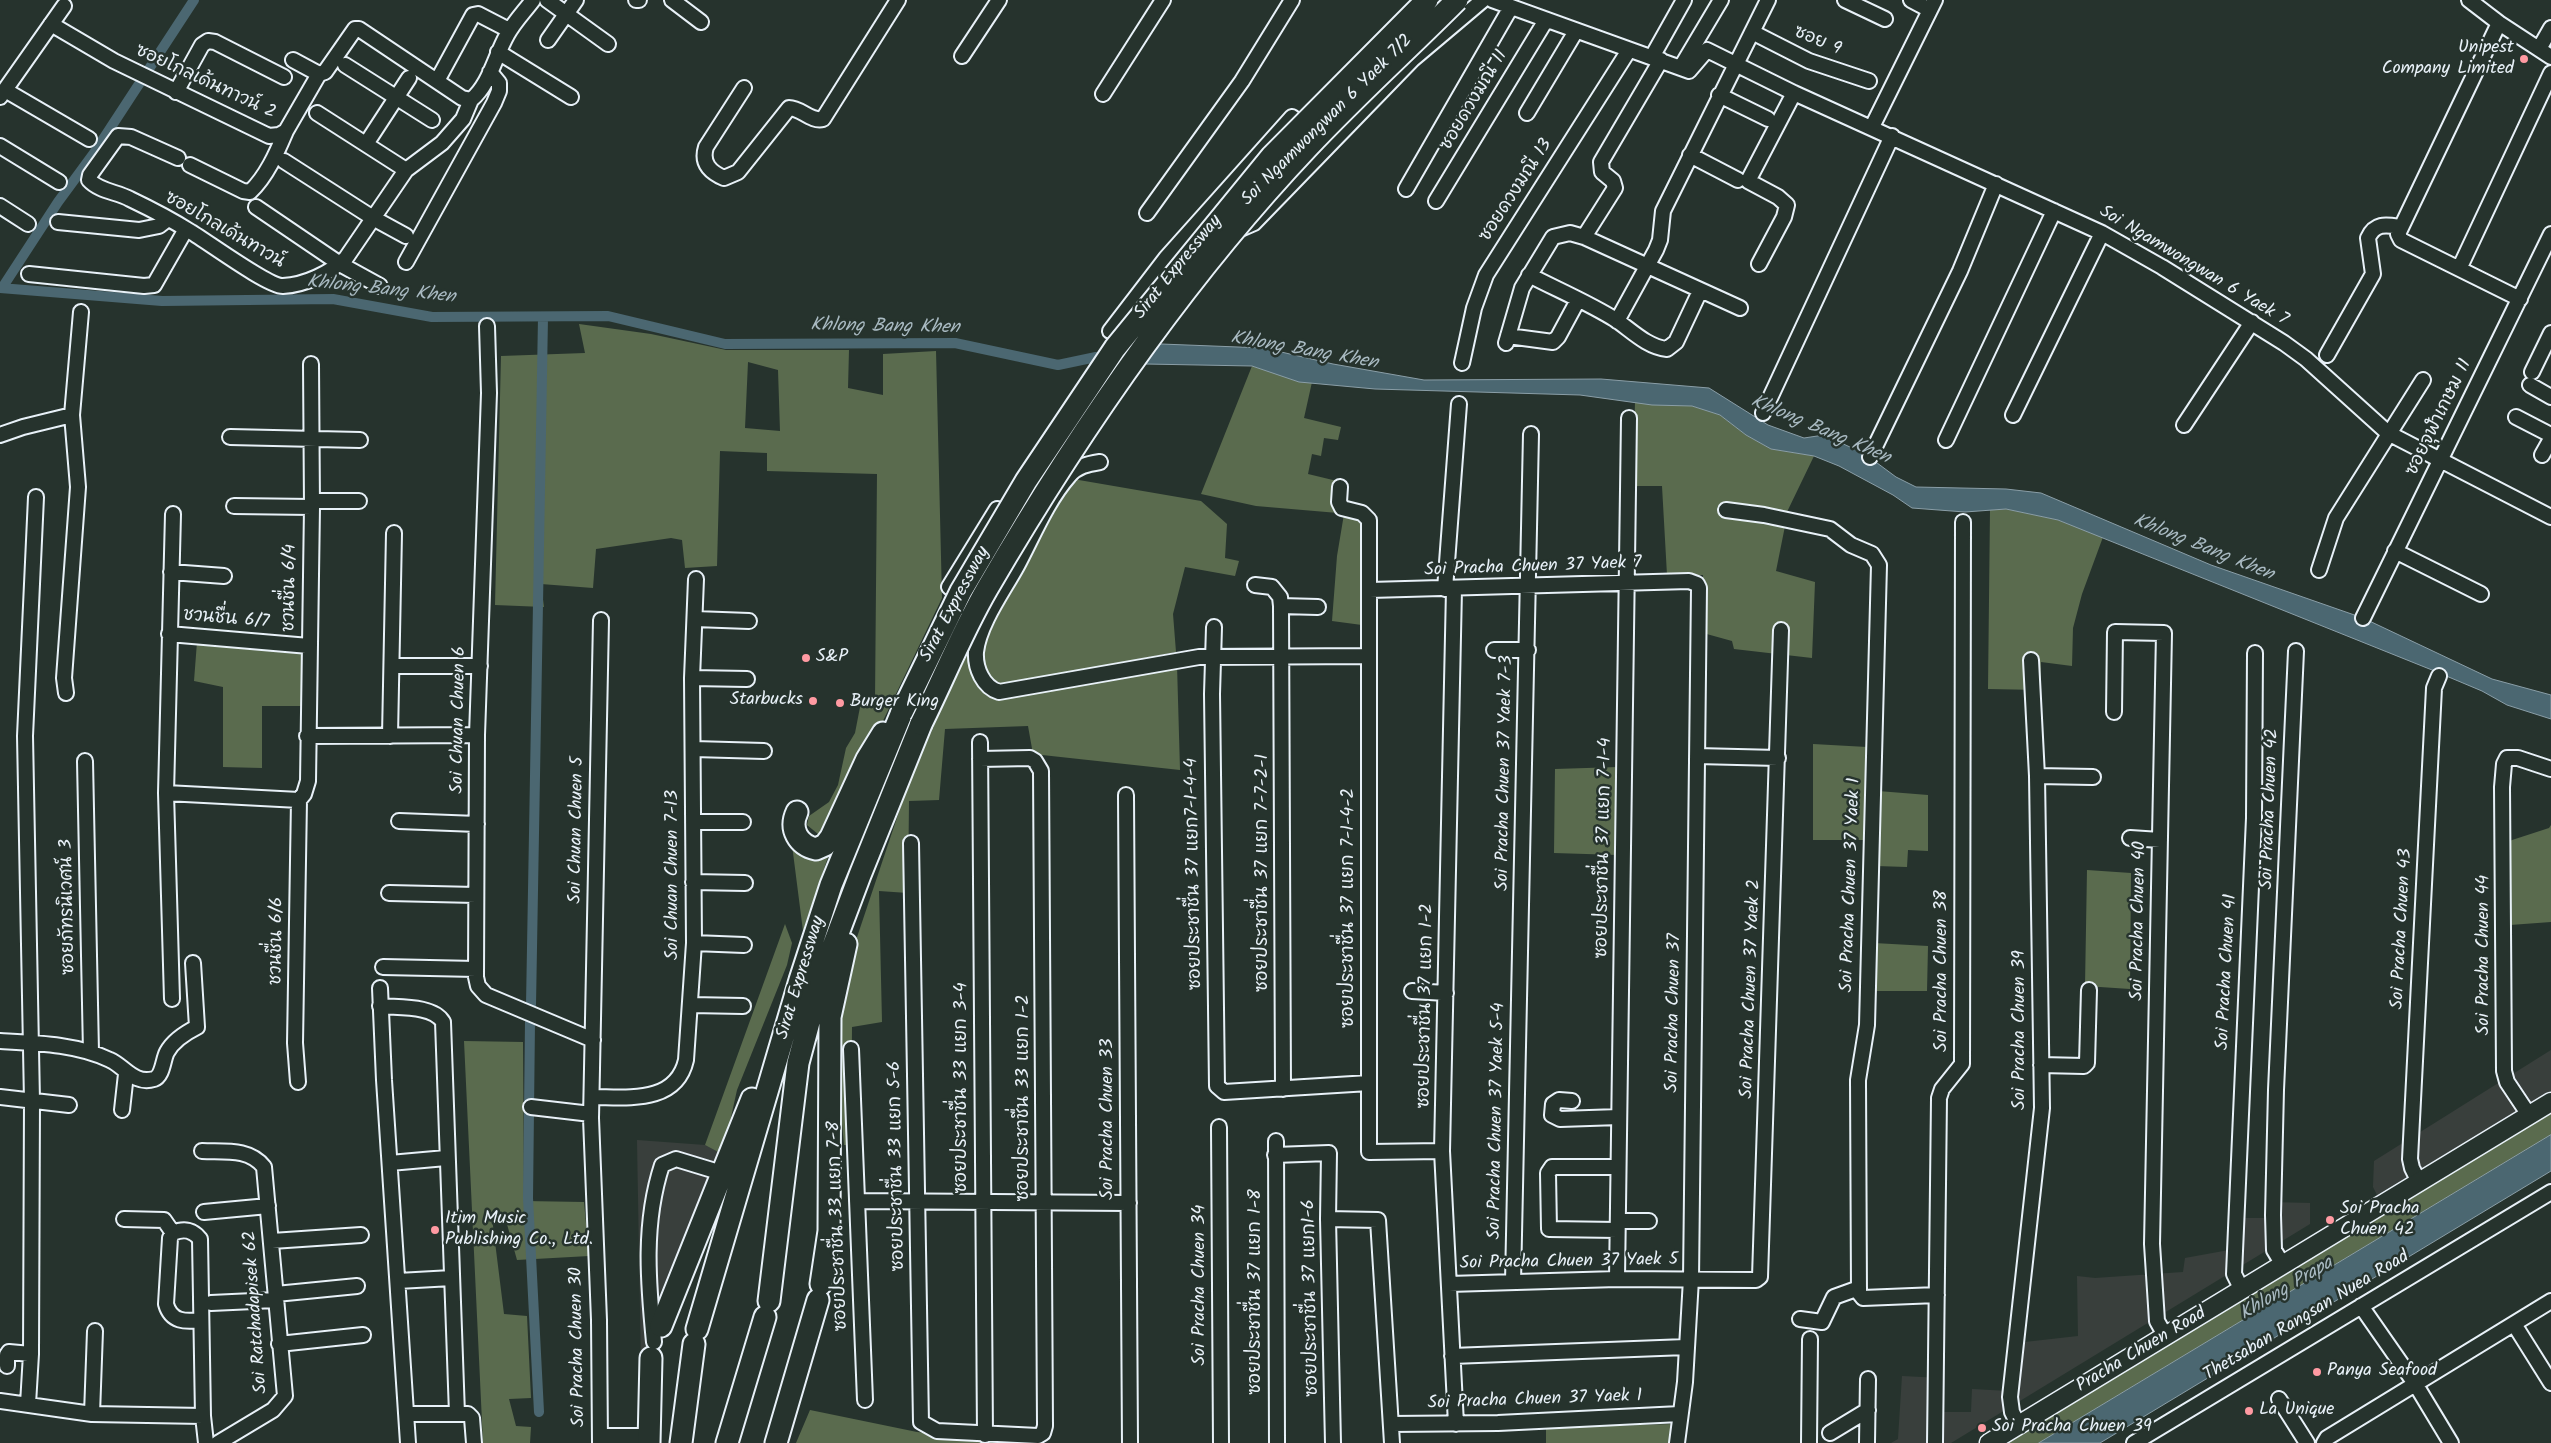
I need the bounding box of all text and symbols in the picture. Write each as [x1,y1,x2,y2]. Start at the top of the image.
street label: ซอย 9 [1790,22,1844,62]
street label: Soi Ngamwongwan 6 Yaek 7/2 [1238,31,1418,211]
place label: Unipest Company Limited [2382,38,2514,80]
street label: ซอยโกลเด้นทาวน์ 2 [131,41,279,125]
street label: ซอยดวงมณี 11 [1436,47,1514,155]
marker: Unipest Company Limited [2518,53,2530,65]
street label: ซอยดวงมณี 13 [1476,136,1558,246]
street label: ซอยโกลเด้นทาวน์ [160,188,288,274]
street label: Soi Ngamwongwan 6 Yaek 7 [2095,202,2291,332]
street label: Sirat Expressway [1130,212,1228,324]
water label: Khlong Bang Khen [306,272,456,310]
water label: Khlong Bang Khen [810,315,960,341]
water label: Khlong Bang Khen [1228,328,1380,376]
street label: ซอยจุฬาเกษม 11 [2402,356,2478,480]
water label: Khlong Bang Khen [1747,391,1893,471]
water label: Khlong Bang Khen [2130,510,2276,588]
street label: ชวนชื่น 6/4 [279,544,303,632]
street label: Sirat Expressway [917,544,995,666]
street label: Soi Pracha Chuen 37 Yaek 7 [1424,553,1642,583]
street label: ชวนชื่น 6/7 [182,605,270,635]
street label: Soi Chuan Chuen 6 [448,646,472,794]
place label: S&P [816,647,848,669]
marker: S&P [800,652,812,664]
street label: Soi Pracha Chuen 37 Yaek 7-3 [1493,655,1519,891]
place label: Starbucks [730,690,803,712]
place label: Burger King [850,692,939,714]
marker: Starbucks [807,695,819,707]
marker: Burger King [834,697,846,709]
street label: Soi Pracha Chuen 42 [2257,728,2285,890]
street label: ซอยประชาชื่น 37 แยก 7-1-4 [1592,737,1618,959]
street label: ซอยประชาชื่น 37 แยก 7-7-2-1 [1253,754,1275,992]
street label: Soi Chuan Chuen 5 [566,756,590,904]
street label: ซอยประชาชื่น 37 แยก7-1-4-4 [1182,758,1208,990]
street label: Soi Pracha Chuen 37 Yaek 1 [1837,777,1867,993]
street label: ซอยประชาชื่น 37 แยก 7-1-4-2 [1339,788,1361,1028]
street label: Soi Chuan Chuen 7-13 [663,790,685,960]
street label: ซอยภัทรนิเวศน์ 3 [57,839,81,975]
street label: Soi Pracha Chuen 40 [2128,841,2152,1001]
street label: Soi Pracha Chuen 43 [2388,848,2418,1010]
street label: Soi Pracha Chuen 44 [2474,875,2496,1035]
street label: Soi Pracha Chuen 37 Yaek 2 [1737,879,1767,1099]
street label: Soi Pracha Chuen 38 [1932,890,1954,1052]
street label: Soi Pracha Chuen 41 [2213,893,2243,1051]
street label: ชวนชื่น 6/6 [266,897,290,985]
street label: ซอยประชาชื่น 37 แยก 1-2 [1414,903,1440,1109]
street label: Sirat Expressway [773,914,831,1042]
street label: Soi Pracha Chuen 37 [1663,933,1687,1093]
street label: Soi Pracha Chuen 39 [2010,950,2032,1110]
street label: ซอยประชาชื่น 33 แยก 3-4 [952,982,974,1194]
street label: ซอยประชาชื่น 33 แยก 1-2 [1014,994,1036,1202]
street label: Soi Pracha Chuen 37 Yaek 5-4 [1485,1002,1511,1240]
street label: Soi Pracha Chuen 33 [1098,1038,1120,1200]
street label: ซอยประชาชื่น 33 แยก 5-6 [885,1061,911,1271]
street label: ซอยประชาชื่น 33 แยก 7-8 [825,1121,853,1331]
street label: ซอยประชาชื่น 37 แยก 1-8 [1246,1189,1268,1395]
street label: ซอยประชาชื่น 37 แยก1-6 [1299,1199,1325,1397]
place label: Soi Pracha Chuen 42 [2340,1199,2419,1242]
street label: Soi Pracha Chuen 34 [1190,1205,1212,1365]
place label: Itim Music Publishing Co., Ltd. [445,1209,593,1252]
marker: Soi Pracha Chuen 42 [2324,1214,2336,1226]
marker: Itim Music Publishing Co., Ltd. [429,1224,441,1236]
street label: Soi Ratchadapisek 62 [241,1230,273,1394]
street label: Thetsaban Rangsan Nuea Road [2200,1247,2414,1387]
street label: Soi Pracha Chuen 37 Yaek 5 [1459,1250,1679,1276]
water label: Khlong Prapa [2236,1253,2338,1327]
street label: Soi Pracha Chuen 30 [567,1267,591,1427]
street label: Pracha Chuen Road [2073,1304,2211,1398]
place label: Panya Seafood [2327,1361,2437,1383]
marker: Panya Seafood [2311,1366,2323,1378]
street label: Soi Pracha Chuen 37 Yaek 1 [1427,1386,1643,1416]
place label: La Unique [2259,1400,2334,1422]
marker: La Unique [2243,1405,2255,1417]
place label: Soi Pracha Chuen 39 [1992,1417,2152,1439]
marker: Soi Pracha Chuen 39 [1976,1422,1988,1434]

